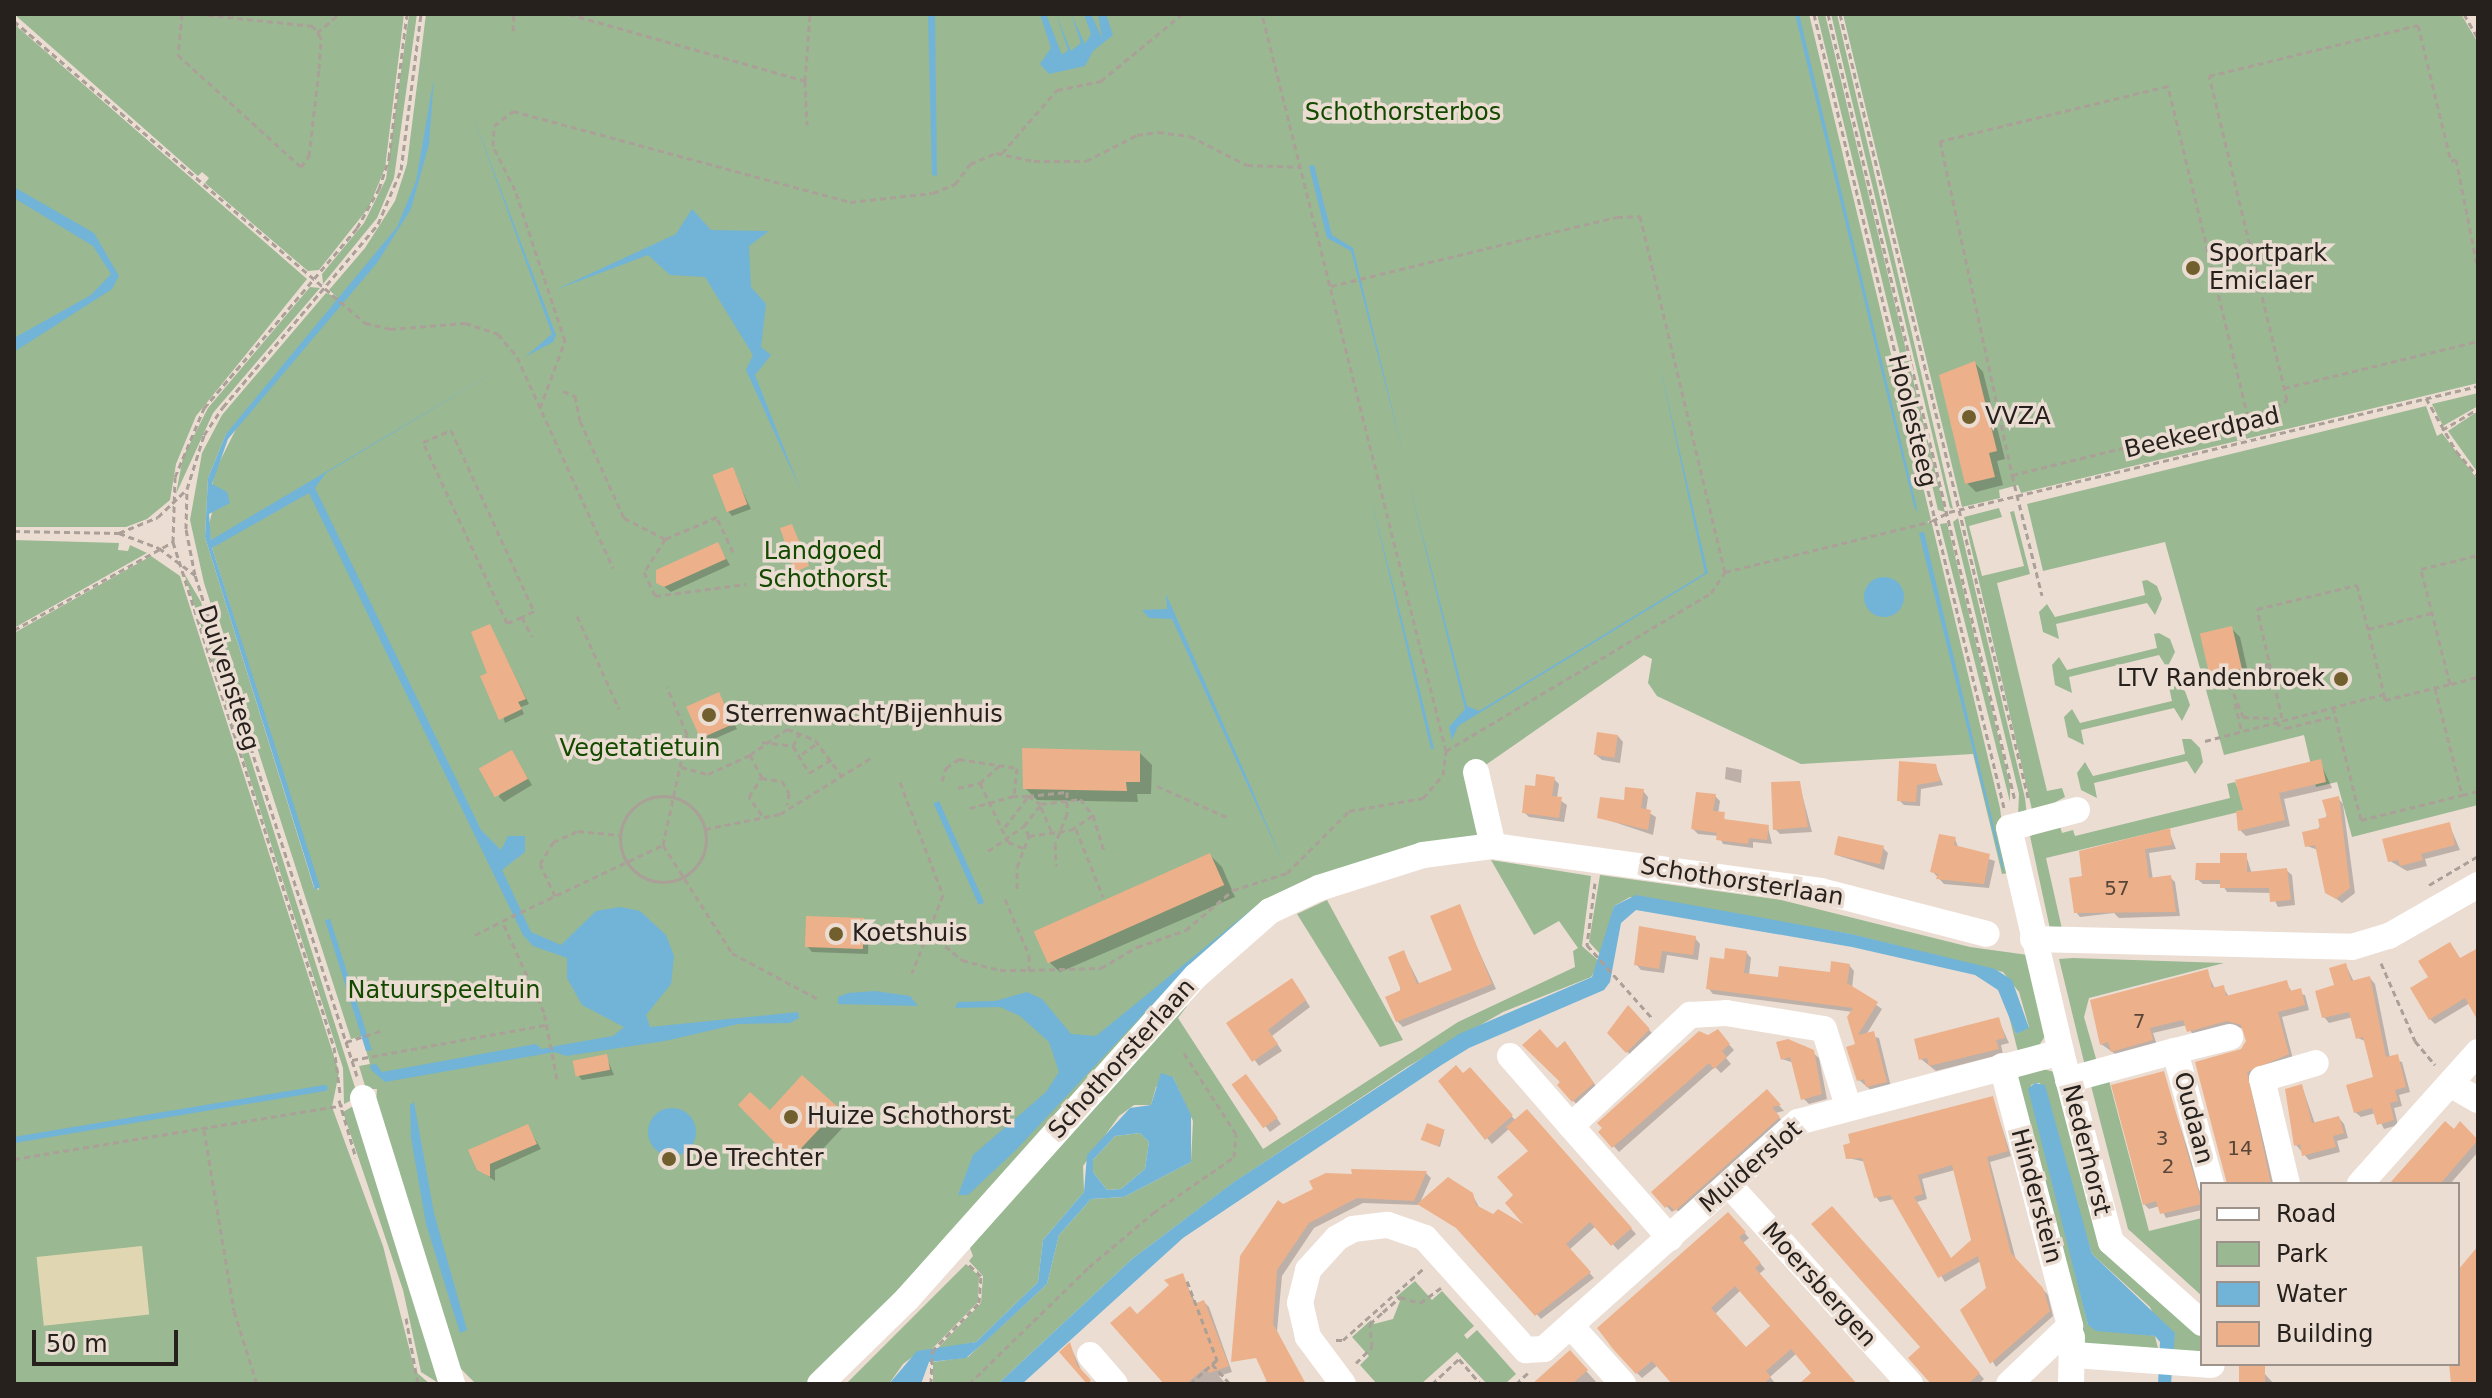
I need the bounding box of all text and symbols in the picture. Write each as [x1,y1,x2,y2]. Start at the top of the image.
park label: Schothorsterbos [1305,99,1501,127]
place label: Sportpark Emiclaer [2209,240,2327,296]
marker: Sportpark Emiclaer [2184,259,2202,277]
street label: Hoolesteeg [1882,352,1942,490]
street label: Beekeerdpad [2122,401,2282,465]
place label: VVZA [1985,403,2051,431]
marker: VVZA [1960,408,1978,426]
park label: Landgoed Schothorst [758,538,888,594]
street label: Duivensteeg [191,602,265,754]
place label: LTV Randenbroek [2117,665,2325,693]
marker: LTV Randenbroek [2332,670,2350,688]
place label: Sterrenwacht/Bijenhuis [725,701,1003,729]
marker: Sterrenwacht/Bijenhuis [700,706,718,724]
park label: Vegetatietuin [560,735,720,763]
street label: Schothorsterlaan [1638,852,1846,912]
house number: 57 [2104,876,2130,900]
place label: Koetshuis [852,920,968,948]
marker: Koetshuis [827,925,845,943]
street label: Schothorsterlaan [1043,973,1201,1145]
park label: Natuurspeeltuin [348,977,540,1005]
house number: 7 [2133,1009,2145,1033]
street label: Oudaan [2167,1069,2219,1167]
street label: Nederhorst [2056,1082,2116,1218]
place label: Huize Schothorst [807,1103,1011,1131]
marker: Huize Schothorst [782,1108,800,1126]
street label: Muiderslot [1694,1115,1808,1219]
street label: Hinderstein [2004,1125,2068,1267]
house number: 3 [2156,1126,2168,1150]
house number: 14 [2227,1136,2253,1160]
place label: De Trechter [685,1145,824,1173]
marker: De Trechter [660,1150,678,1168]
house number: 2 [2162,1154,2174,1178]
legend [2200,1182,2460,1366]
text: Road [2276,1200,2336,1228]
street label: Moersbergen [1756,1217,1882,1353]
text: Park [2276,1240,2328,1268]
text: Water [2276,1280,2347,1308]
scale bar [36,1314,182,1364]
text: Building [2276,1320,2373,1348]
text: 50 m [46,1330,108,1358]

